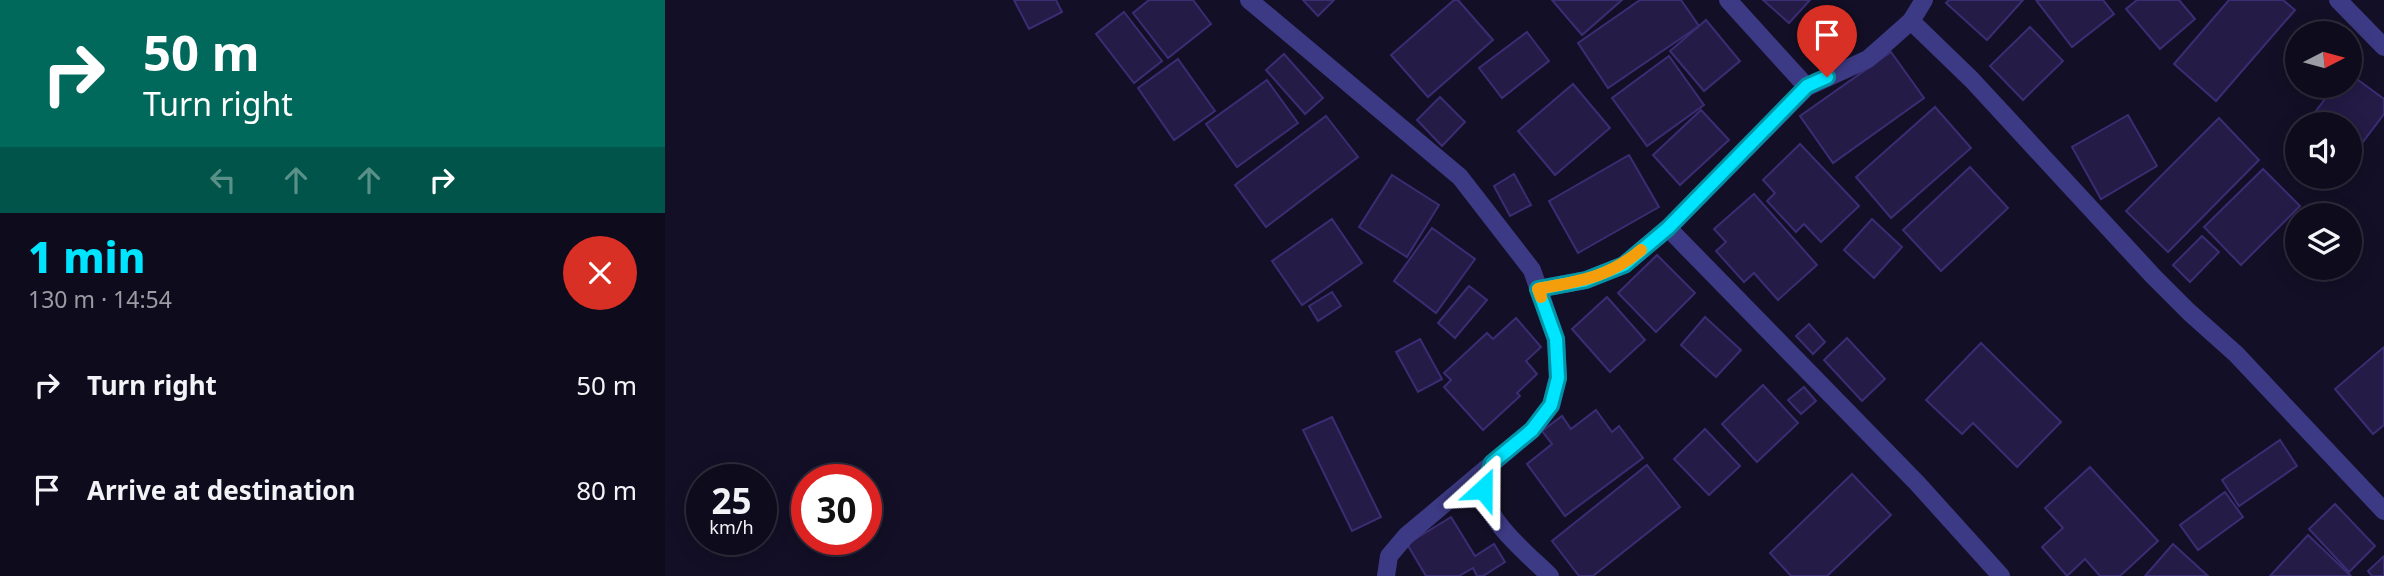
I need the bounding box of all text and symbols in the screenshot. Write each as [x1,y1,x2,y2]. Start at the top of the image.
pin [1797,5,1857,77]
icon: arrive [1808,16,1846,54]
text: 50 m [143,19,260,85]
north arrow [2285,21,2363,98]
map controls [2285,21,2362,280]
icon: right [28,28,119,119]
text: Turn right [143,82,293,125]
button: sound [2285,112,2362,189]
icon: left [204,161,242,199]
icon: ahead [277,161,315,199]
icon: ahead [350,161,388,199]
icon: right [423,161,461,199]
button: layers [2285,203,2362,280]
text: 1 min [28,228,145,285]
button: close [563,236,637,310]
text: 130 m · 14:54 [28,283,172,315]
icon: right [28,366,66,404]
text: Turn right [87,367,217,403]
text: 50 m [576,367,637,403]
position arrow [1446,452,1520,526]
speed limit sign: 30 [791,464,882,555]
icon: arrive [28,471,66,509]
text: Arrive at destination [87,472,356,508]
text: 80 m [576,472,637,508]
text: 25 [711,477,752,524]
text: km/h [709,515,754,539]

